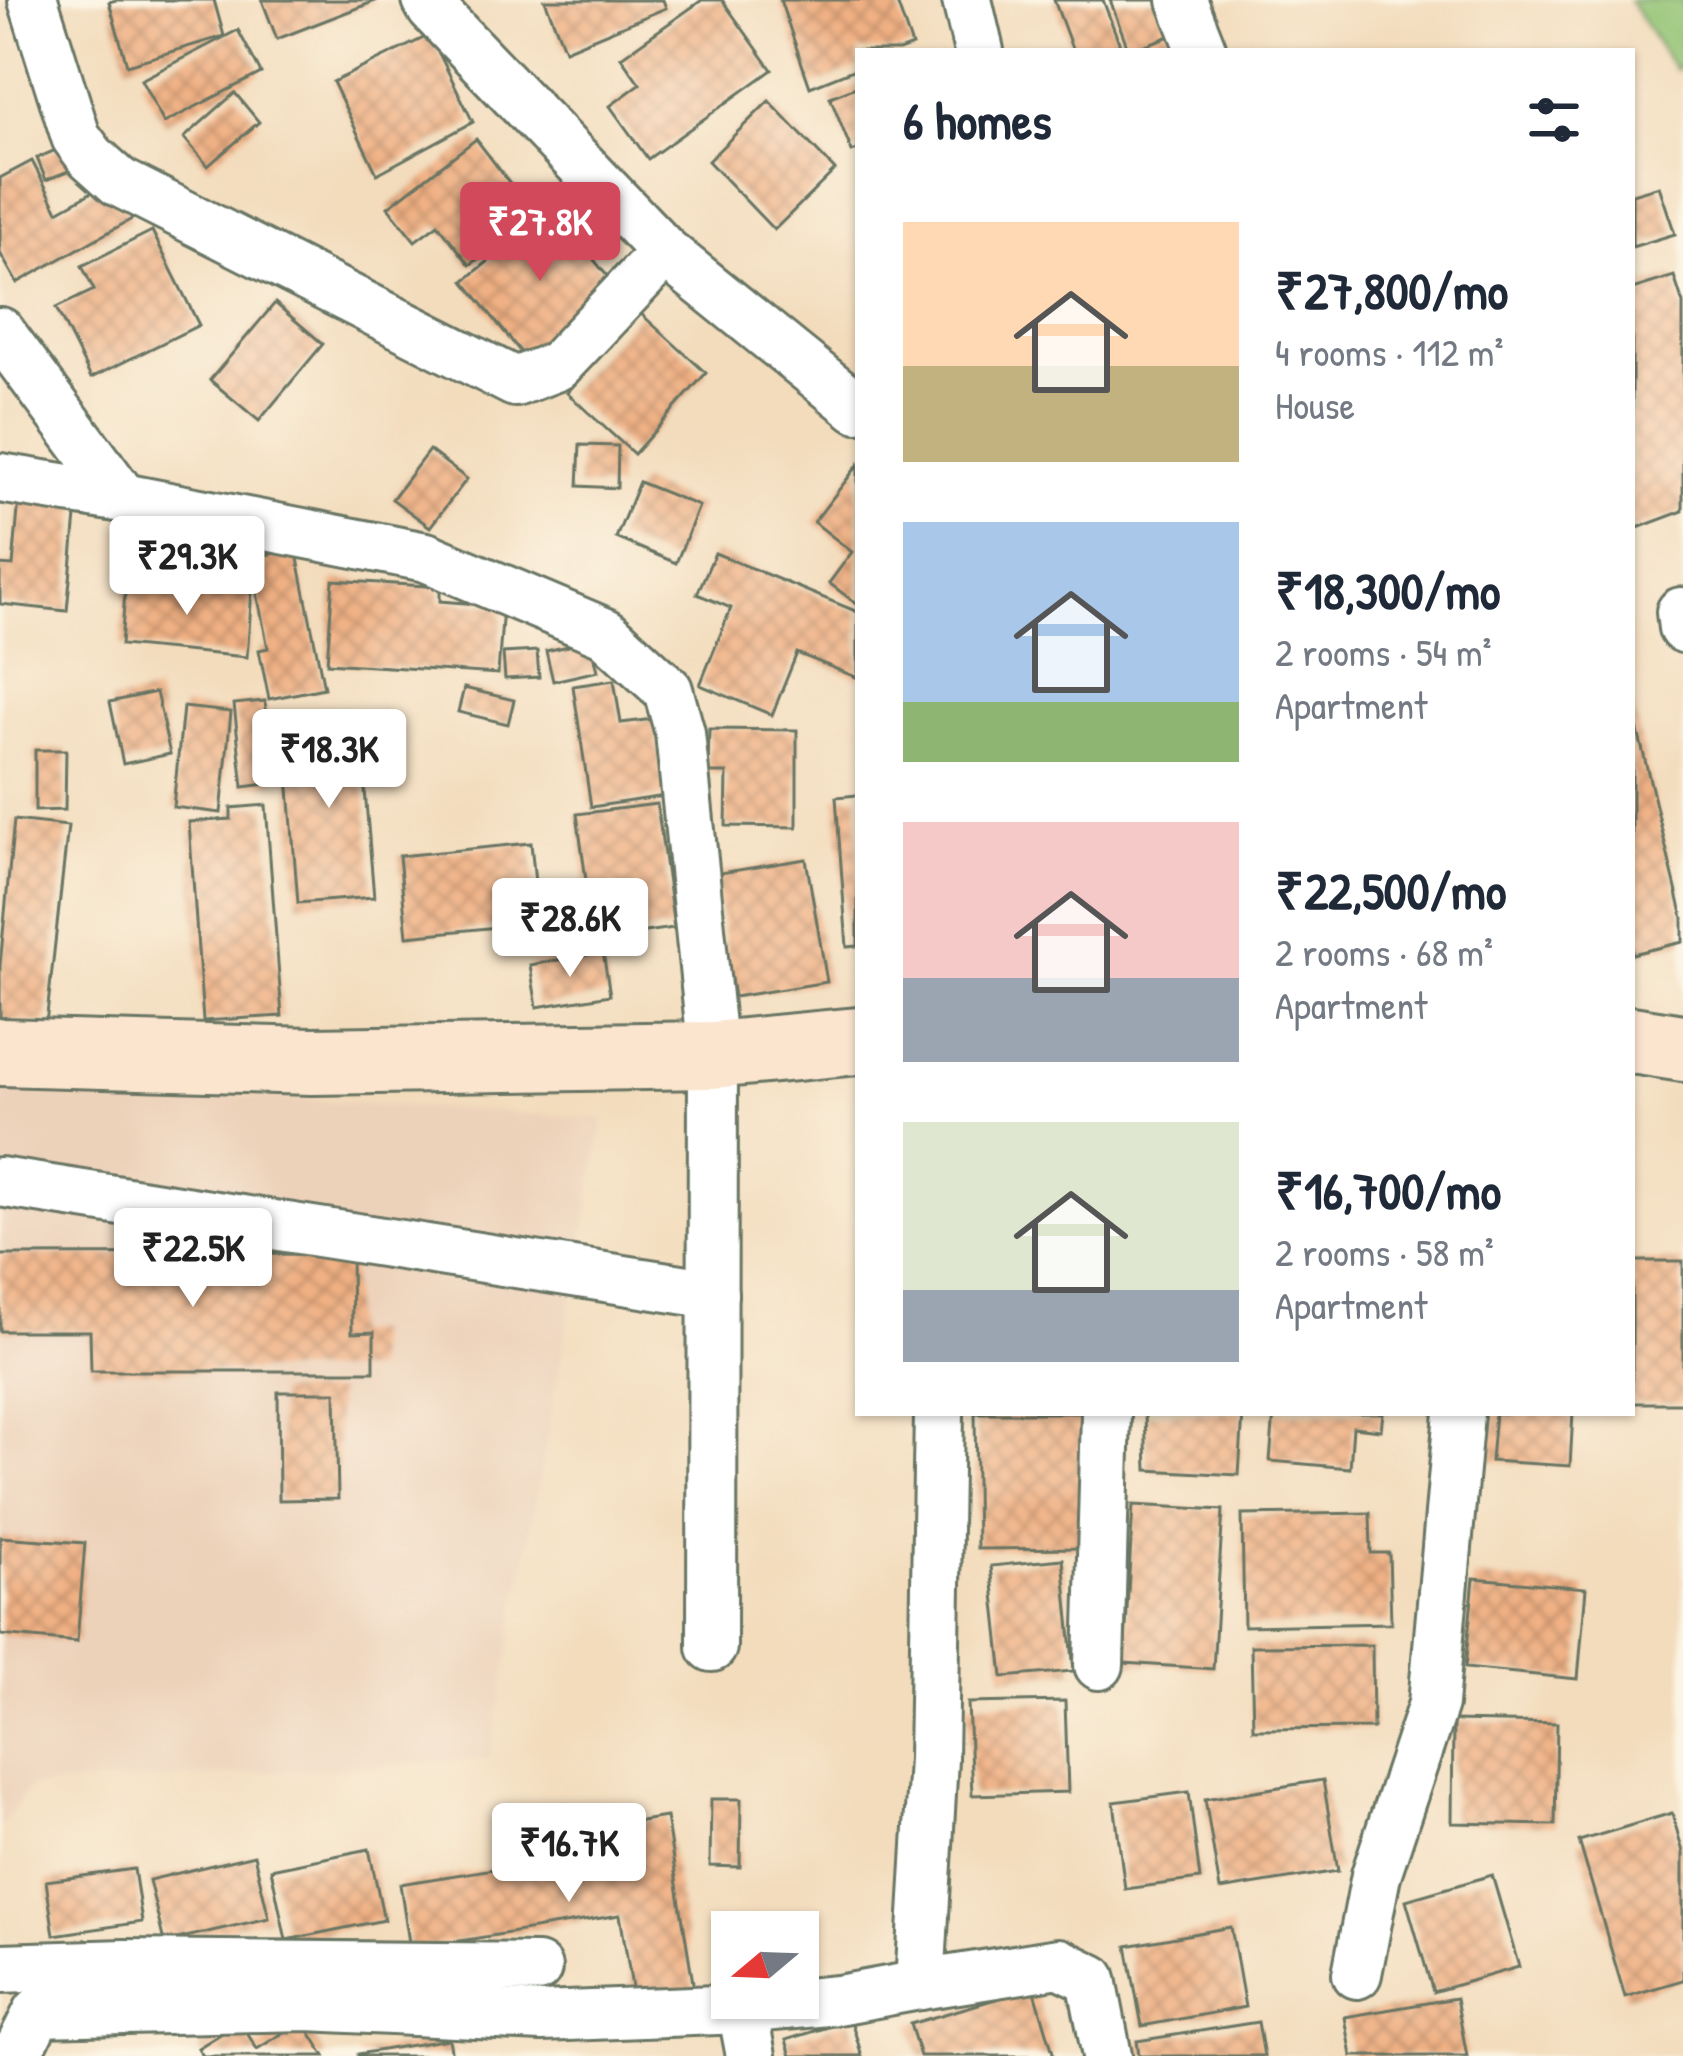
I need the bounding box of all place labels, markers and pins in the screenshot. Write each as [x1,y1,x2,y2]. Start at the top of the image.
pin: ₹27.8K [442,182,638,284]
pin: ₹29.3K [89,516,285,618]
pin: ₹18.3K [231,709,427,811]
pin: ₹28.6K [472,878,668,980]
pin: ₹22.5K [95,1208,291,1310]
pin: ₹16.7K [471,1803,667,1905]

